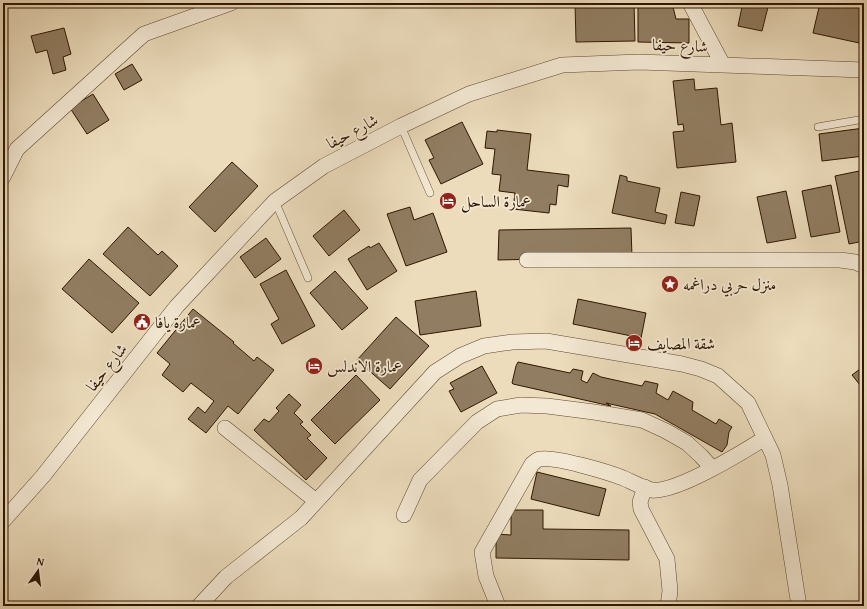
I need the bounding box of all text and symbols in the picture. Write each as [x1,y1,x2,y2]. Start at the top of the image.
street label: شارع حيفا [652,32,708,60]
street label: شارع حيفا [322,107,383,156]
place label: عمارة الساحل [461,189,531,213]
hotel icon: عمارة الساحل [438,191,458,211]
place label: منزل حربي دراغمه [683,272,776,297]
place icon: منزل حربي دراغمه [660,274,680,294]
place label: عمارة يافا [155,310,201,334]
public building icon: عمارة يافا [132,312,152,332]
place label: شقة المصايف [647,331,715,355]
hotel icon: شقة المصايف [624,333,644,353]
street label: شارع حيفا [79,338,134,397]
place label: عمارة الاندلس [327,354,402,378]
hotel icon: عمارة الاندلس [304,356,324,376]
north arrow [18,551,58,591]
text: N [35,553,47,570]

